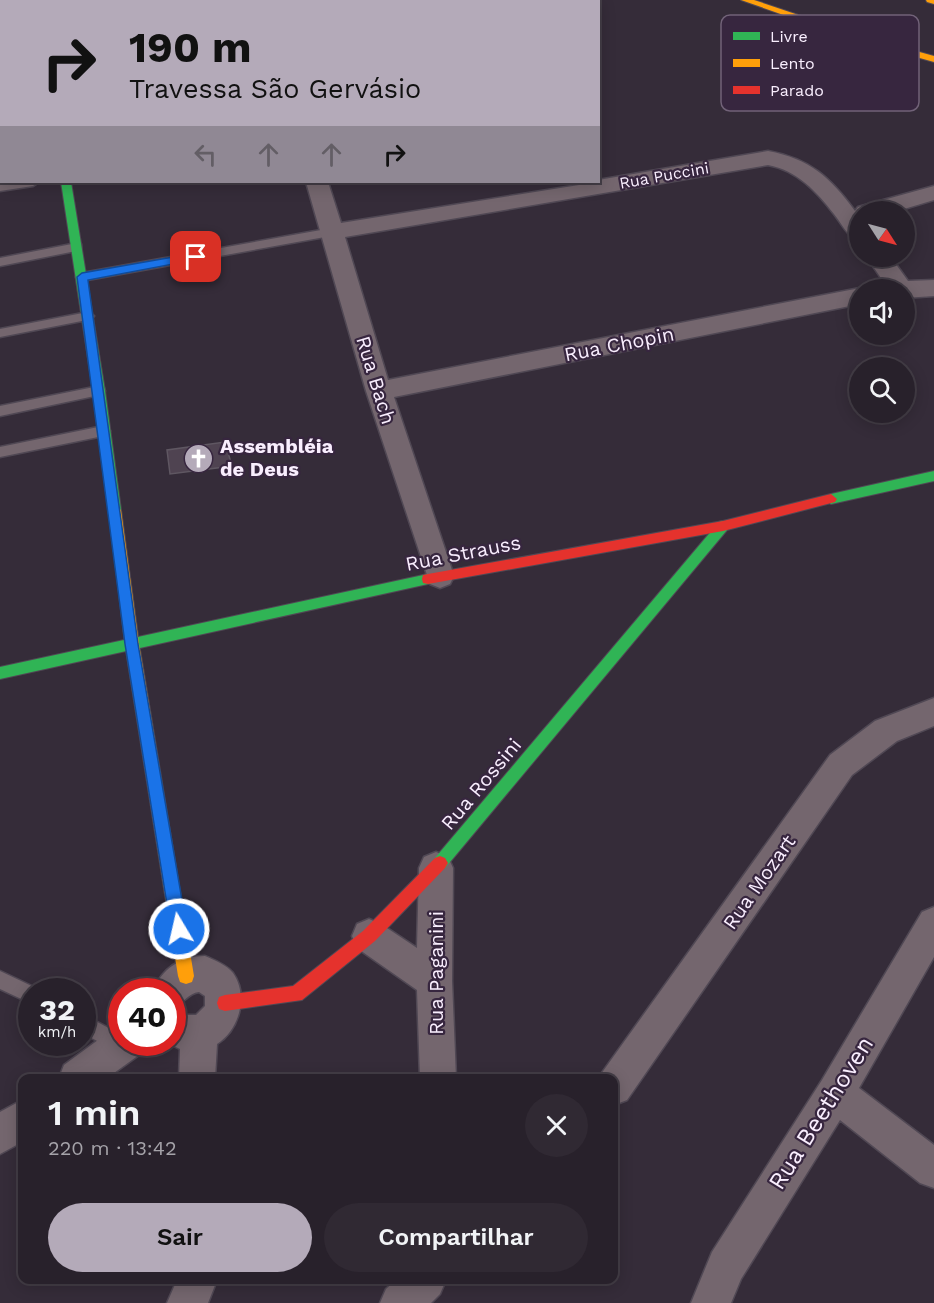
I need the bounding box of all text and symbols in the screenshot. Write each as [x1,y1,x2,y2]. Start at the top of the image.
legend [721,15,919,111]
text: 190 m [129,23,252,72]
icon: right [30,24,108,102]
text: Livre [770,27,808,46]
text: Lento [770,54,815,73]
text: Travessa São Gervásio [129,73,421,105]
text: Parado [770,81,824,100]
icon: left [189,138,222,171]
icon: ahead [252,138,285,171]
icon: ahead [315,138,348,171]
icon: right [378,138,411,171]
street label: Rua Puccini [618,158,710,193]
north arrow [849,201,915,267]
map controls [849,201,915,423]
pin [170,231,221,282]
icon: arrive [179,240,212,273]
button: sound [849,279,915,345]
street label: Rua Chopin [562,322,676,366]
street label: Rua Bach [351,333,401,427]
button: search [849,357,915,423]
place label: Assembléia de Deus [220,434,334,481]
church icon: Assembléia de Deus [183,442,215,474]
street label: Rua Strauss [403,530,523,576]
street label: Rua Rossini [436,733,526,835]
street label: Rua Mozart [718,830,801,934]
position arrow [147,897,211,961]
street label: Rua Paganini [424,911,448,1035]
speed limit sign: 40 [108,978,186,1056]
text: 32 [39,992,75,1027]
text: km/h [38,1023,76,1041]
street label: Rua Beethoven [763,1031,879,1195]
text: 1 min [48,1092,140,1134]
button: close [525,1094,588,1157]
text: 220 m · 13:42 [48,1136,177,1160]
button: Sair [48,1203,312,1272]
button: Compartilhar [324,1203,588,1272]

